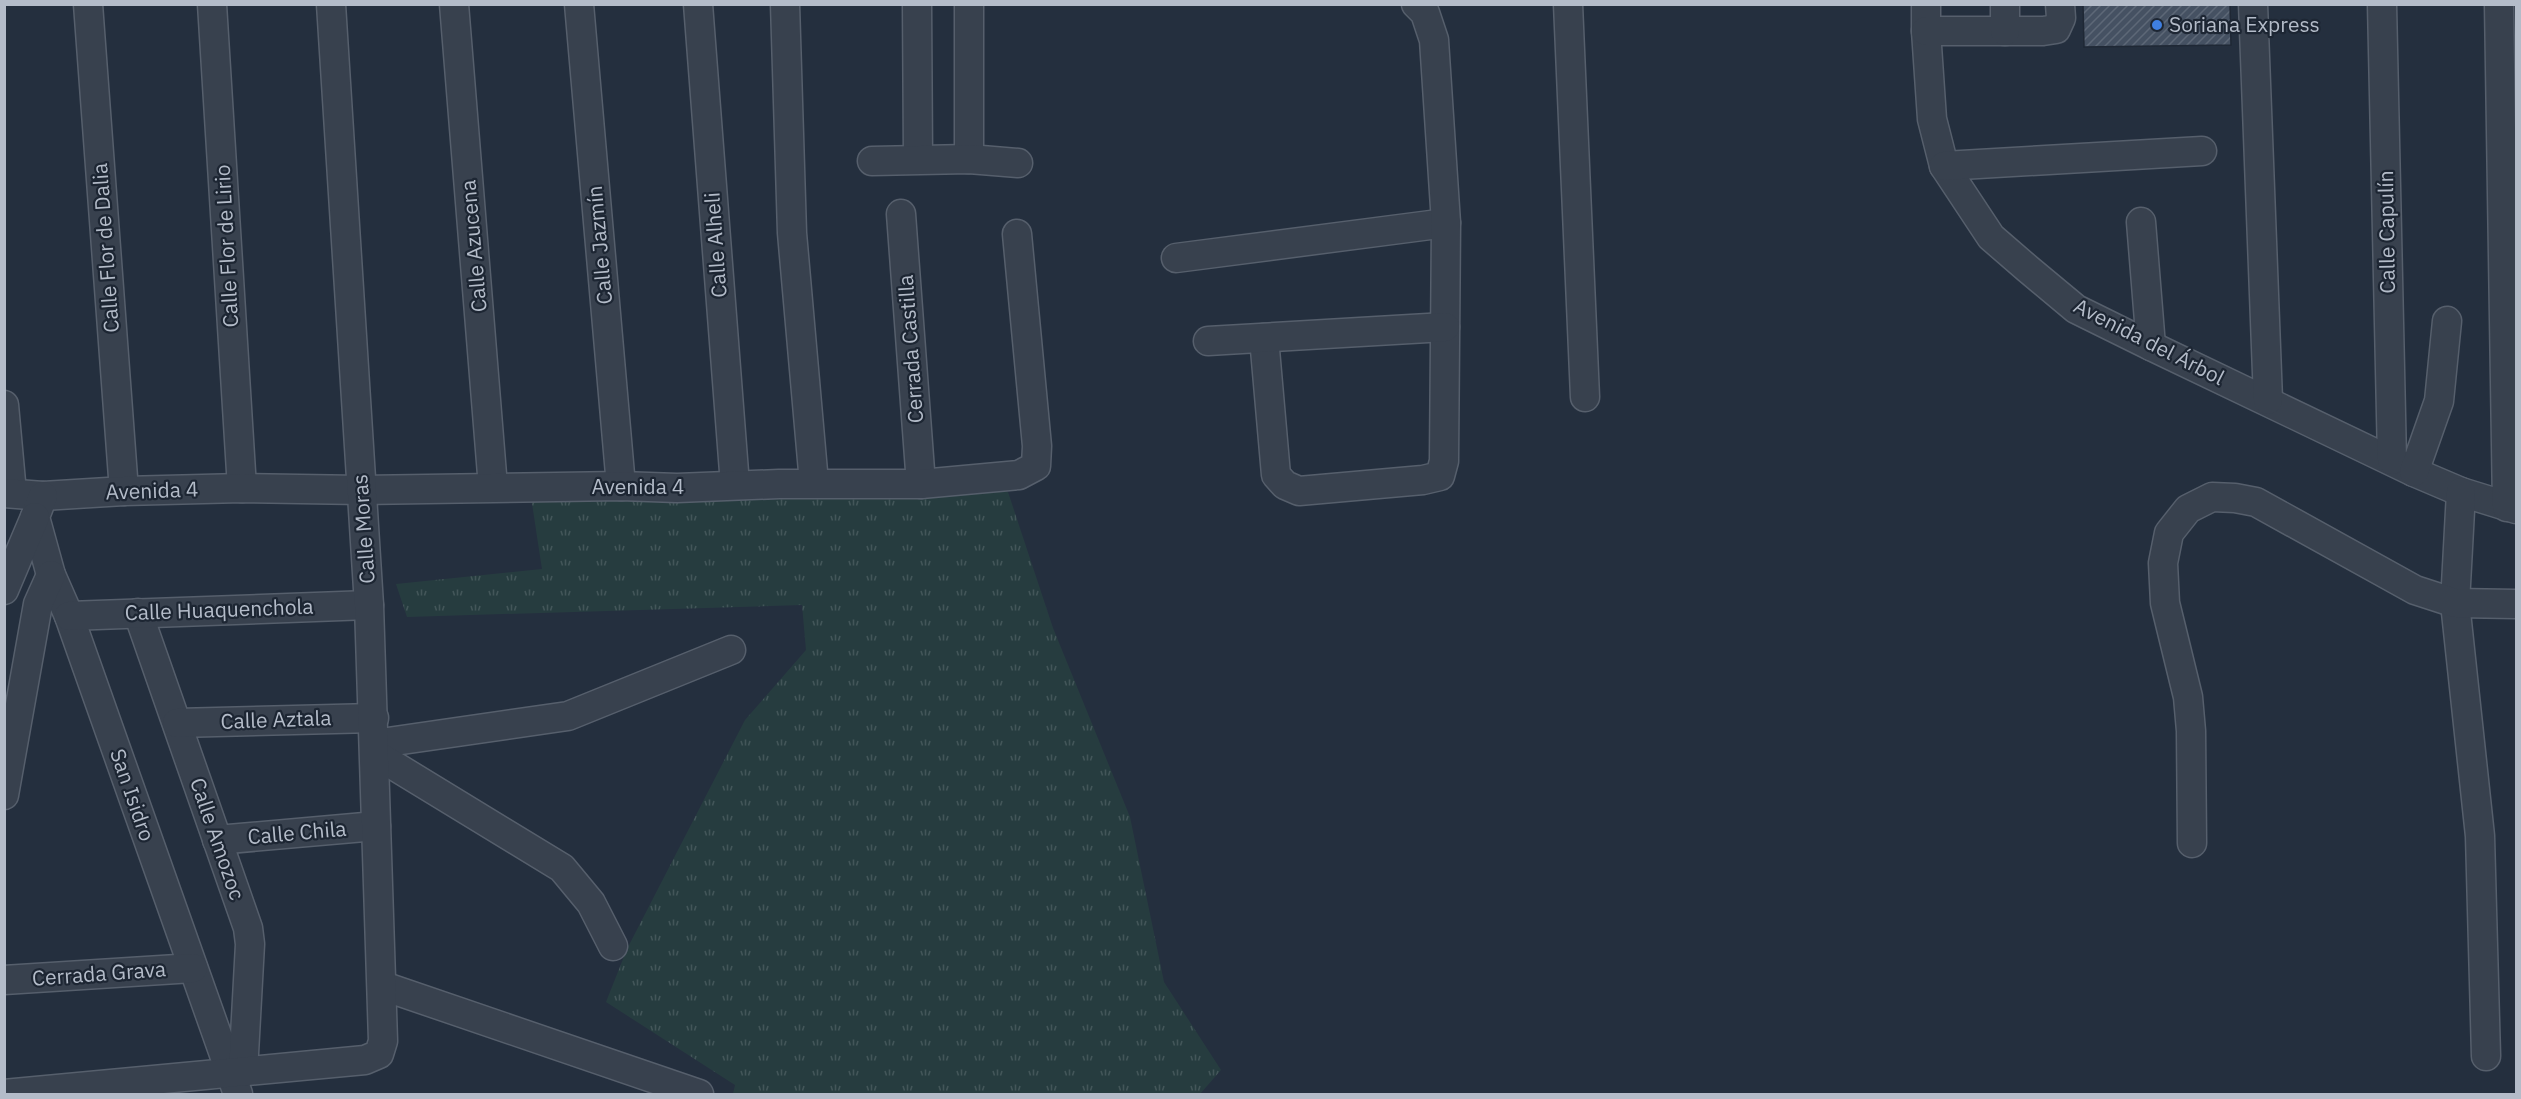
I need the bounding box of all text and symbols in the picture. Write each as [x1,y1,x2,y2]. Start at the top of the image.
place label: Soriana Express [2169,10,2320,38]
marker: Soriana Express [2150,18,2164,32]
street label: Calle Flor de Dalia [85,162,125,334]
street label: Calle Flor de Lirio [208,164,244,328]
street label: Calle Capulín [2371,170,2401,294]
street label: Calle Azucena [453,179,493,313]
street label: Calle Jazmín [580,184,618,306]
street label: Calle Alheli [697,191,733,299]
street label: Cerrada Castilla [891,274,929,424]
street label: Avenida del Árbol [2069,291,2230,391]
street label: Avenida 4 [592,472,684,500]
street label: Calle Moras [345,473,381,585]
street label: Avenida 4 [105,474,199,506]
street label: Calle Huaquenchola [124,592,314,626]
street label: Calle Aztala [220,703,332,735]
street label: San Isidro [104,745,162,844]
street label: Calle Amozoc [184,774,252,903]
street label: Calle Chila [246,814,348,850]
street label: Cerrada Grava [31,954,167,992]

